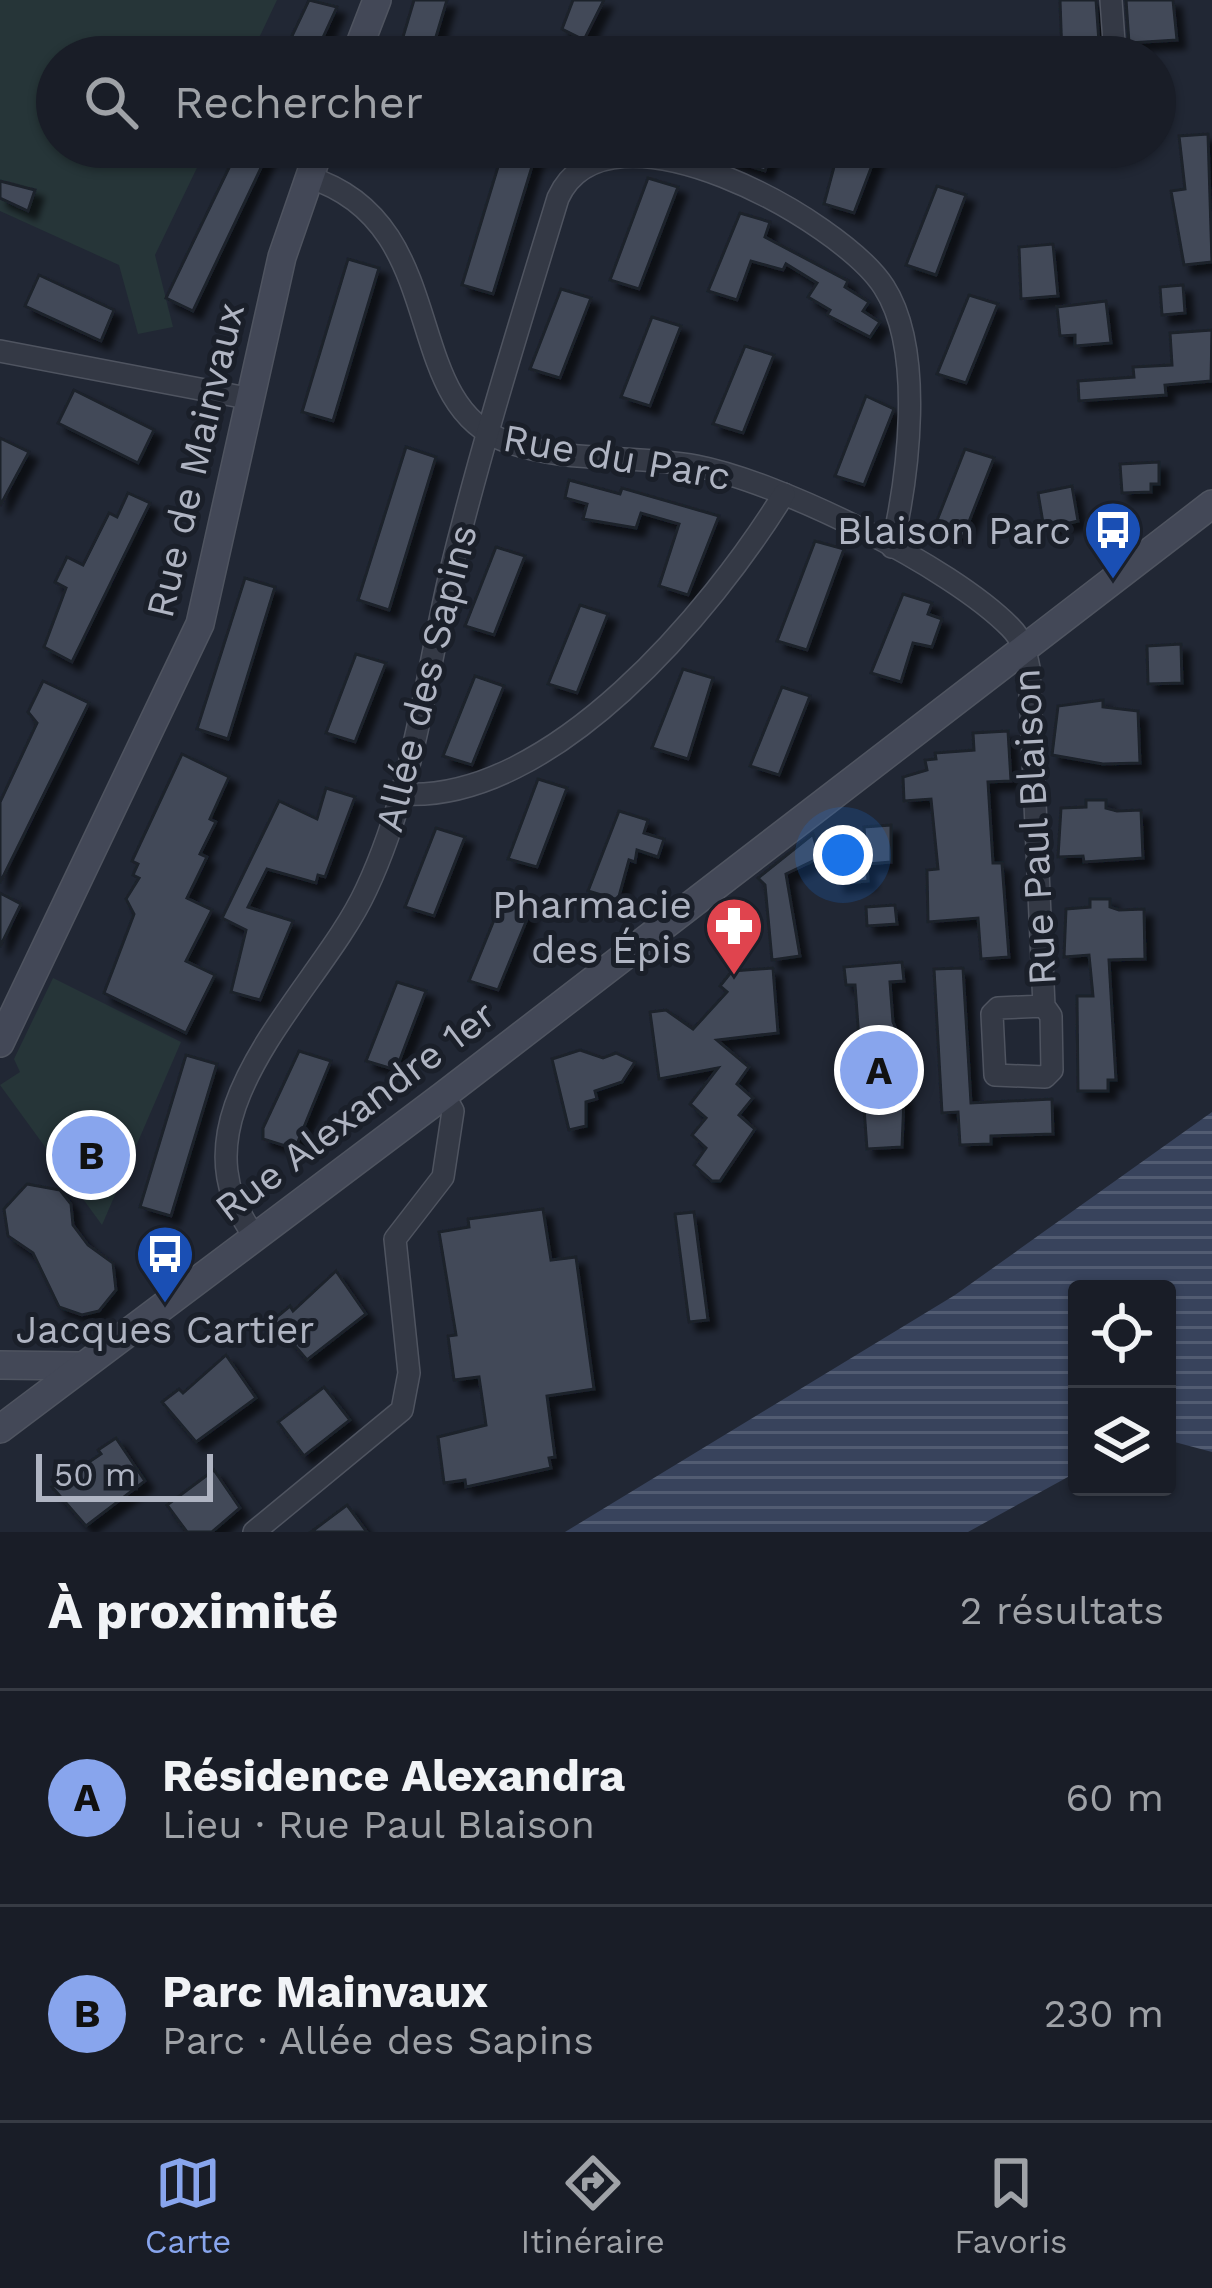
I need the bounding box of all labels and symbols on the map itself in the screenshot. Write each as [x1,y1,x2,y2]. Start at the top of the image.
street label: Rue de Mainvaux [137,298,253,622]
street label: Rue du Parc [500,415,734,499]
bus stop icon: Blaison Parc [1082,499,1144,581]
place label: Blaison Parc [837,508,1071,553]
street label: Allée des Sapins [366,520,486,836]
street label: Rue Paul Blaison [1003,667,1065,987]
your location [813,825,873,885]
place label: Pharmacie des Épis [492,882,692,972]
pharmacy icon: Pharmacie des Épis [703,895,765,977]
street label: Rue Alexandre 1er [206,991,504,1231]
pin: A [840,1025,918,1115]
pin: B [52,1110,130,1200]
bus stop icon: Jacques Cartier [134,1223,196,1305]
place label: Jacques Cartier [16,1307,314,1352]
scale bar [36,1448,213,1501]

